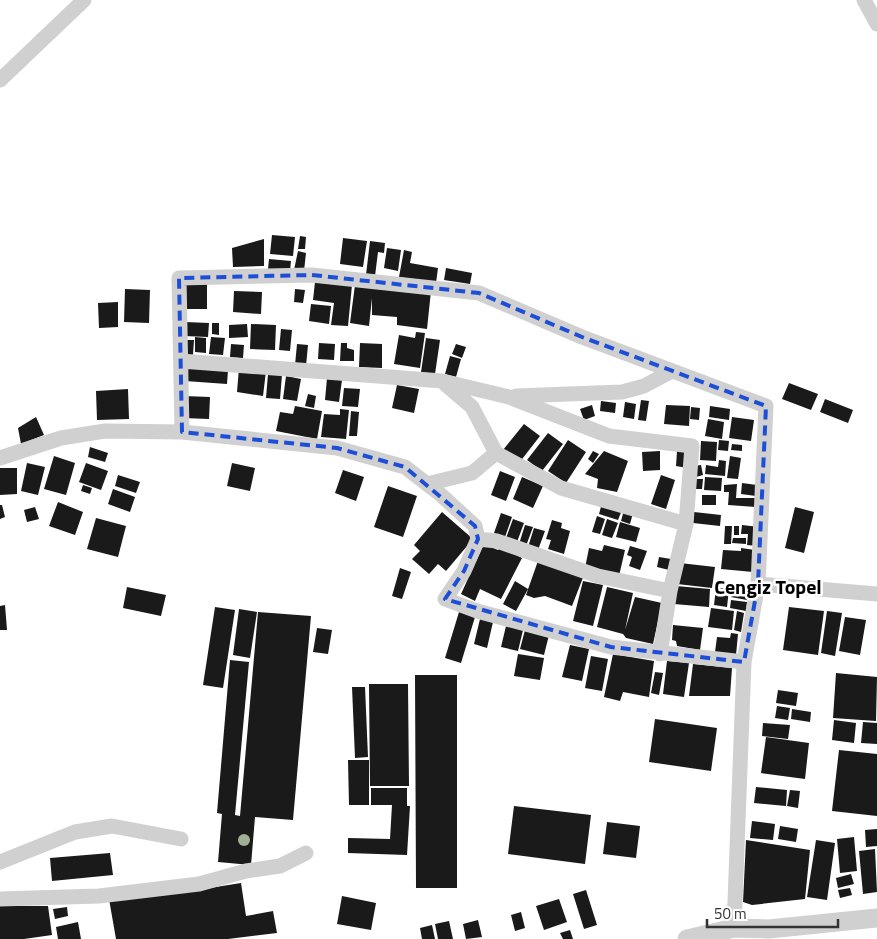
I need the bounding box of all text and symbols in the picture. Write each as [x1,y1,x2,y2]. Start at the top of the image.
district label: Cengiz Topel [714,571,822,602]
scale bar [707,896,838,928]
text: 50 m [714,902,747,925]

